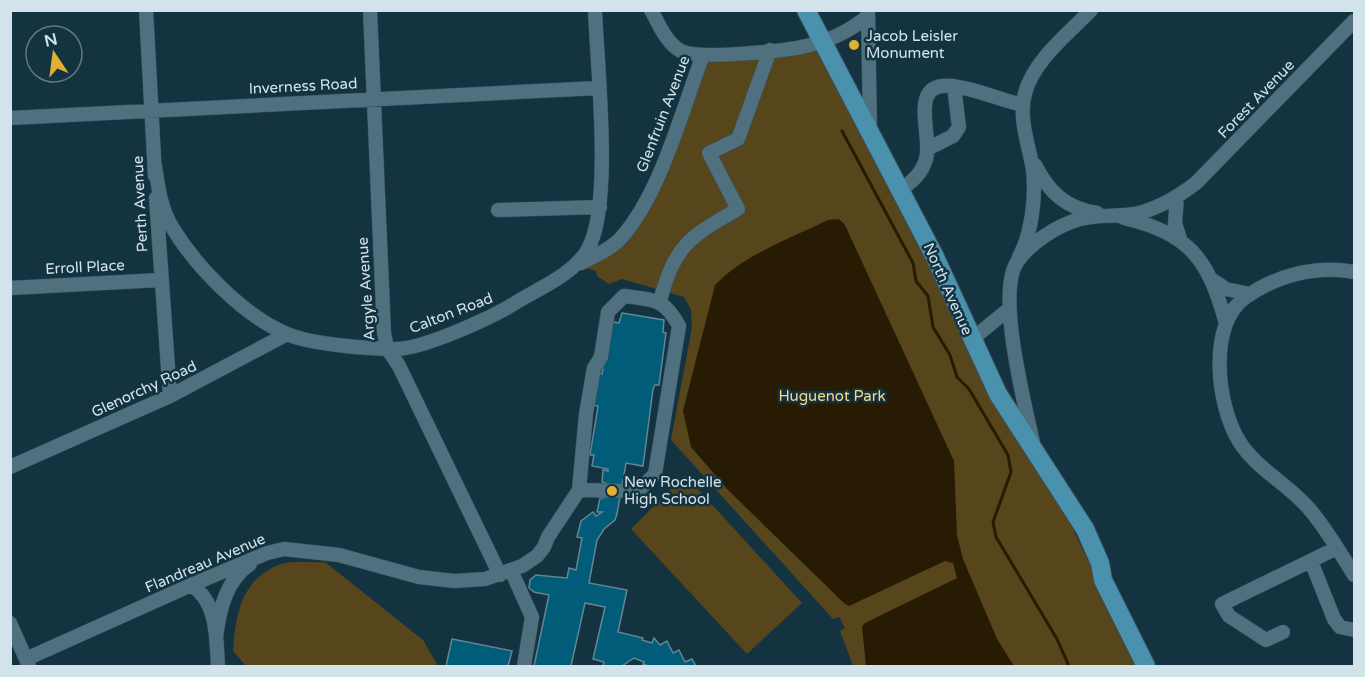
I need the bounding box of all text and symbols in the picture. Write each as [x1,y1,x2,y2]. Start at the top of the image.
north arrow [24,24,84,84]
place label: Jacob Leisler Monument [866,27,958,62]
text: N [42,29,59,52]
marker: Jacob Leisler Monument [847,38,861,52]
street label: Glenfruin Avenue [632,53,694,175]
street label: Forest Avenue [1214,56,1298,142]
street label: Inverness Road [248,74,358,98]
street label: Perth Avenue [128,155,152,253]
street label: Argyle Avenue [353,237,379,341]
street label: North Avenue [920,240,976,338]
street label: Erroll Place [45,256,125,278]
street label: Calton Road [407,289,495,337]
street label: Glenorchy Road [89,357,199,421]
park label: Huguenot Park [778,387,886,405]
place label: New Rochelle High School [624,473,721,508]
marker: New Rochelle High School [605,484,619,498]
street label: Flandreau Avenue [142,530,268,596]

